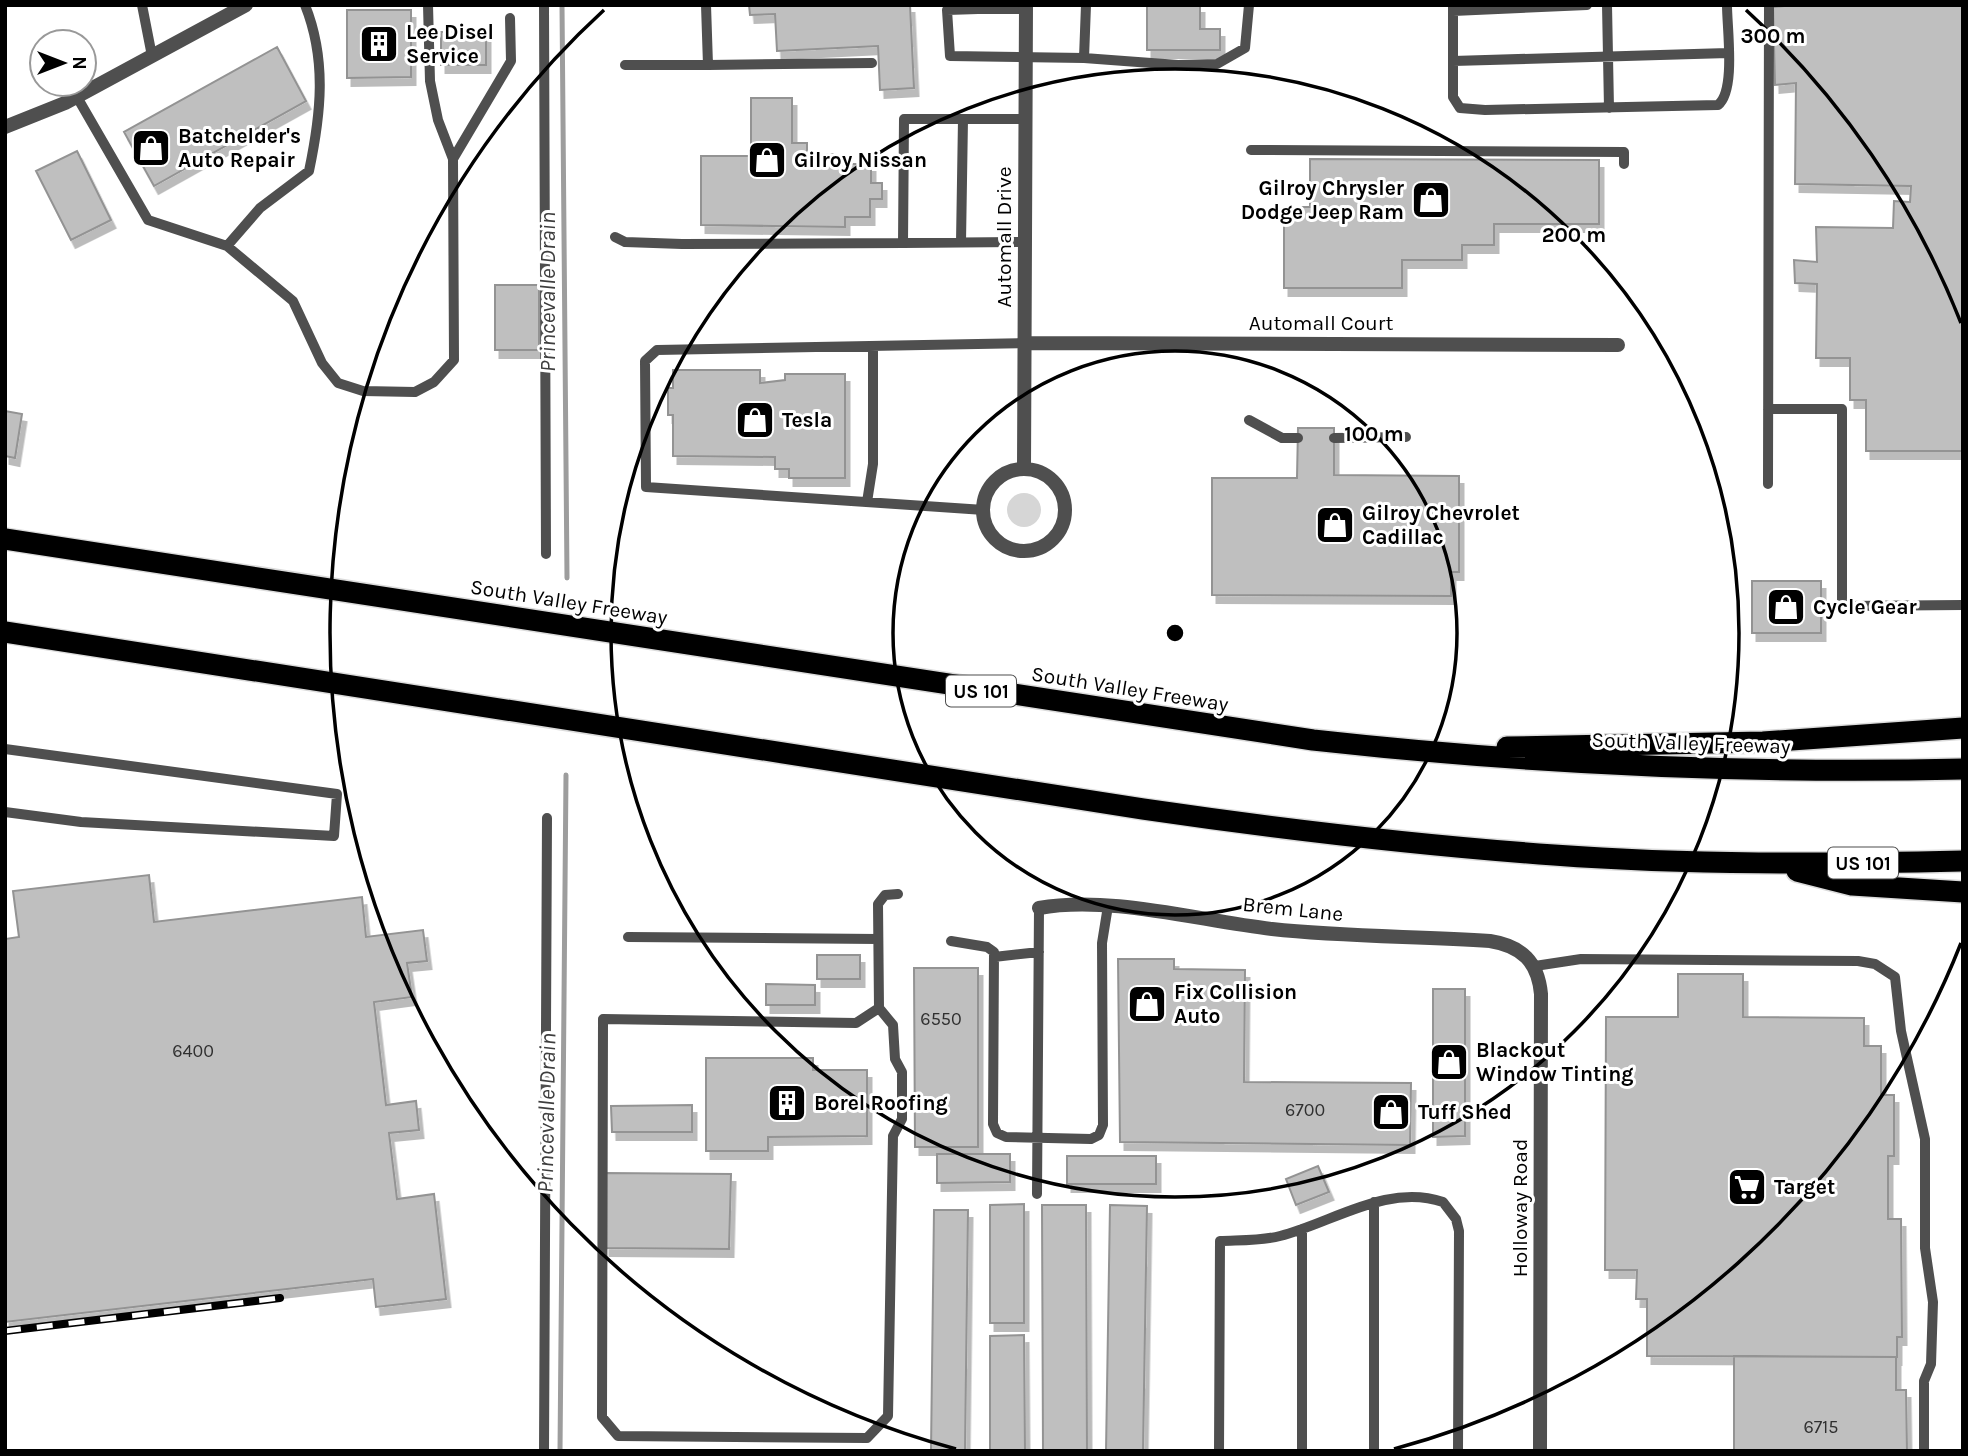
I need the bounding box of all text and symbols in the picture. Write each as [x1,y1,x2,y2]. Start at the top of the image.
place label: Lee Disel Service [406,20,494,68]
building icon: Lee Disel Service [358,23,400,65]
text: 300 m [1741,24,1805,48]
north arrow [28,28,98,98]
text: N [68,56,90,70]
place label: Batchelder's Auto Repair [178,124,301,172]
shop icon: Batchelder's Auto Repair [130,127,172,169]
shop icon: Gilroy Nissan [746,139,788,181]
place label: Gilroy Nissan [794,148,927,172]
street label: Automall Drive [992,166,1016,308]
place label: Gilroy Chrysler Dodge Jeep Ram [1241,176,1405,224]
shop icon: Gilroy Chrysler Dodge Jeep Ram [1410,179,1452,221]
water label: Princevalle Drain [534,212,561,372]
text: 200 m [1542,223,1606,247]
street label: Automall Court [1249,311,1393,335]
shop icon: Tesla [734,399,776,441]
place label: Tesla [782,408,832,432]
text: 100 m [1344,422,1404,446]
place label: Gilroy Chevrolet Cadillac [1362,501,1520,549]
shop icon: Gilroy Chevrolet Cadillac [1314,504,1356,546]
street label: South Valley Freeway [469,575,669,629]
shop icon: Cycle Gear [1765,586,1807,628]
place label: Cycle Gear [1813,595,1917,619]
centre of rings [1163,621,1187,645]
street label: South Valley Freeway [1030,662,1230,716]
road number: US 101 [946,676,1016,706]
street label: South Valley Freeway [1591,728,1791,758]
road number: US 101 [1828,848,1898,878]
street label: Brem Lane [1242,892,1344,926]
place label: Fix Collision Auto [1174,980,1297,1028]
shop icon: Fix Collision Auto [1126,983,1168,1025]
house number: 6550 [920,1008,962,1030]
water label: Princevalle Drain [532,1033,561,1193]
place label: Blackout Window Tinting [1476,1038,1633,1086]
house number: 6400 [172,1040,214,1062]
shop icon: Blackout Window Tinting [1428,1041,1470,1083]
building icon: Borel Roofing [766,1082,808,1124]
place label: Borel Roofing [814,1091,948,1115]
shop icon: Tuff Shed [1370,1091,1412,1133]
house number: 6700 [1285,1099,1325,1121]
place label: Tuff Shed [1418,1100,1512,1124]
street label: Holloway Road [1508,1139,1532,1277]
supermarket icon: Target [1726,1166,1768,1208]
place label: Target [1774,1175,1835,1199]
house number: 6715 [1804,1416,1838,1438]

